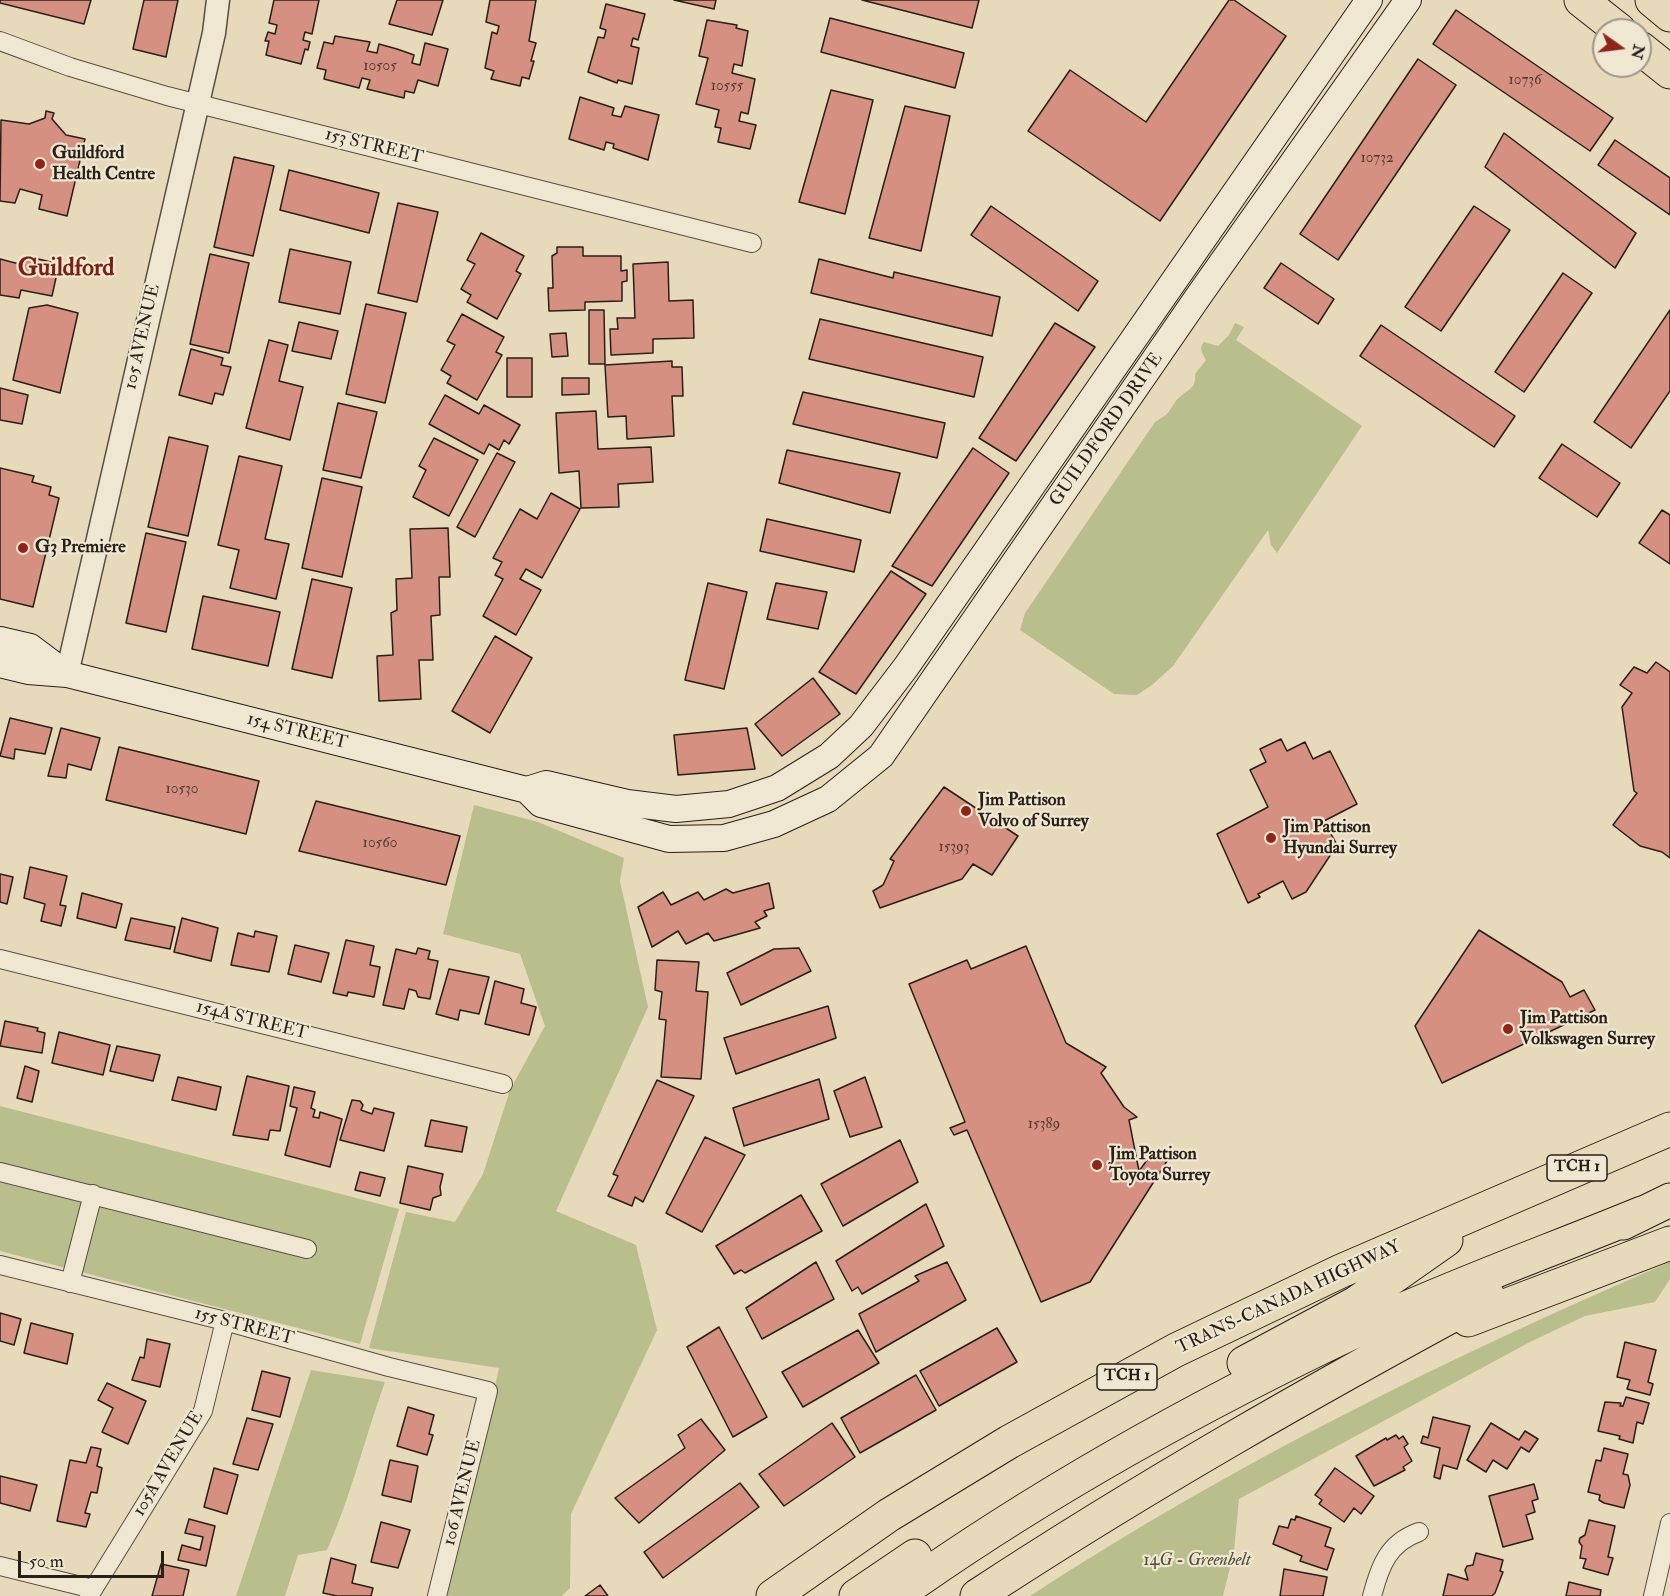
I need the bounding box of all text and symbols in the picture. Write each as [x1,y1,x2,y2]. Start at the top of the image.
north arrow [1592,18,1652,78]
text: N [1626,42,1649,61]
house number: 10505 [363,58,397,76]
house number: 10736 [1508,72,1542,90]
house number: 10555 [711,78,743,96]
street label: 153 STREET [323,124,425,170]
place label: Guildford Health Centre [52,143,155,186]
house number: 10732 [1360,150,1394,168]
marker: Guildford Health Centre [33,157,47,171]
district label: Guildford [18,256,114,284]
street label: 105 AVENUE [120,282,166,392]
street label: GUILDFORD DRIVE [1046,349,1168,511]
place label: G3 Premiere [35,537,126,559]
marker: G3 Premiere [16,541,30,555]
street label: 154 STREET [244,709,350,755]
house number: 10530 [166,781,198,799]
place label: Jim Pattison Volvo of Surrey [978,790,1089,832]
marker: Jim Pattison Volvo of Surrey [959,804,973,818]
place label: Jim Pattison Hyundai Surrey [1283,817,1397,860]
marker: Jim Pattison Hyundai Surrey [1264,831,1278,845]
house number: 10560 [363,835,397,853]
house number: 15393 [938,839,970,857]
street label: 154A STREET [194,997,310,1045]
place label: Jim Pattison Volkswagen Surrey [1520,1008,1655,1050]
marker: Jim Pattison Volkswagen Surrey [1501,1022,1515,1036]
house number: 15389 [1028,1116,1060,1134]
place label: Jim Pattison Toyota Surrey [1109,1144,1210,1186]
road number: TCH 1 [1547,1155,1607,1181]
marker: Jim Pattison Toyota Surrey [1090,1158,1104,1172]
street label: TRANS-CANADA HIGHWAY [1173,1236,1405,1360]
street label: 155 STREET [192,1303,296,1351]
road number: TCH 1 [1097,1364,1157,1390]
street label: 105A AVENUE [129,1408,209,1520]
street label: 106 AVENUE [439,1438,487,1548]
scale bar [21,1539,166,1577]
text: 50 m [29,1550,64,1573]
park label: 14G - Greenbelt [1143,1550,1251,1572]

